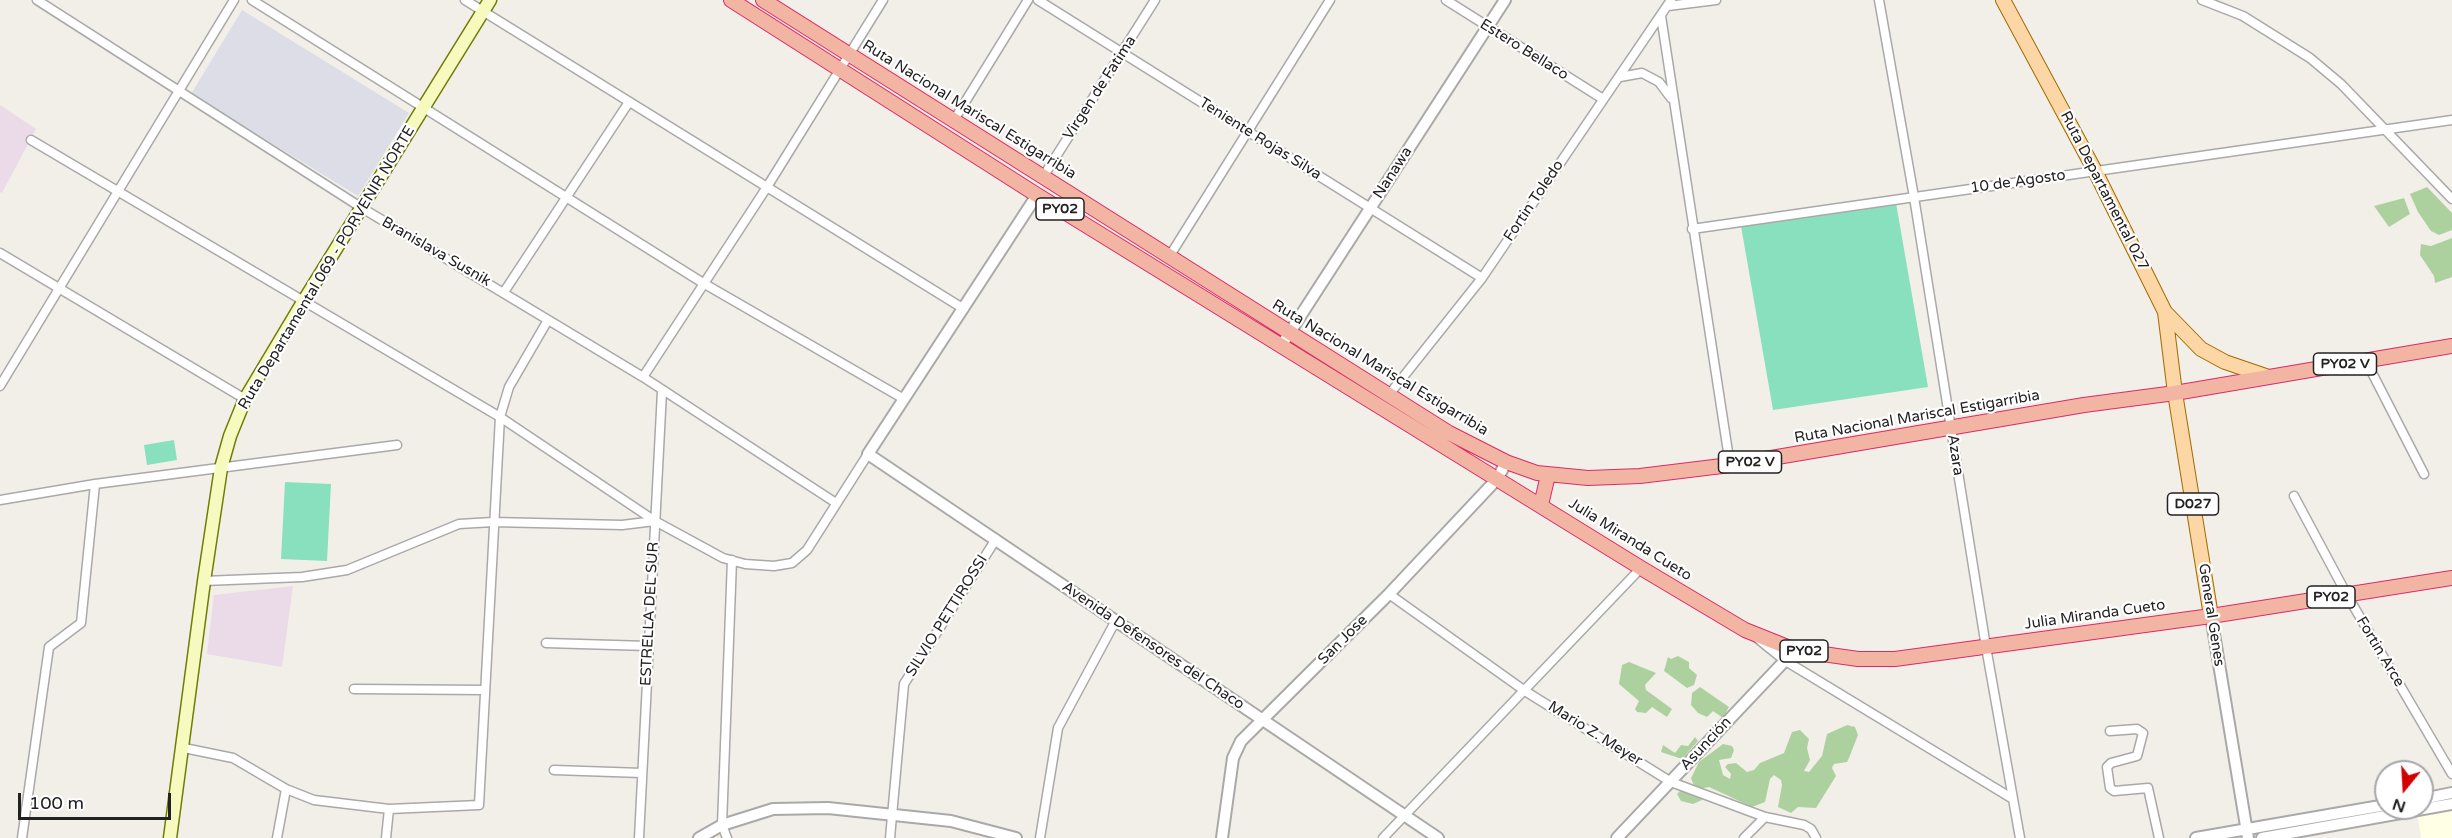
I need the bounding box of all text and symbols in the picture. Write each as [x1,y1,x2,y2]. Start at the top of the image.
street label: Estero Bellaco [1476,16,1572,84]
street label: Virgen de Fatima [1060,33,1140,143]
street label: Ruta Nacional Mariscal Estigarribia [859,36,1079,184]
street label: Teniente Rojas Silva [1195,94,1325,184]
street label: Ruta Departamental 027 [2056,108,2152,274]
street label: Ruta Departamental 069 - PORVENIR NORTE [235,123,419,413]
street label: Nanawa [1370,144,1416,202]
street label: Fortin Toledo [1500,157,1568,245]
street label: 10 de Agosto [1969,166,2067,198]
road number: PY02 [1036,198,1084,220]
street label: Branislava Susnik [378,213,494,291]
street label: Ruta Nacional Mariscal Estigarribia [1269,296,1491,440]
road number: PY02 V [2314,353,2376,375]
street label: Ruta Nacional Mariscal Estigarribia [1793,387,2041,447]
street label: Azara [1943,433,1967,477]
road number: PY02 V [1718,451,1782,473]
road number: D027 [2168,493,2218,515]
street label: Julia Miranda Cueto [1565,495,1695,585]
street label: ESTRELLA DEL SUR [637,541,663,687]
street label: SILVIO PETTIROSSI [902,552,992,680]
street label: General Genes [2194,562,2228,668]
street label: Avenida Defensores del Chaco [1058,578,1248,714]
road number: PY02 [2307,586,2355,608]
street label: Julia Miranda Cueto [2024,596,2166,634]
street label: San Jose [1315,612,1371,668]
street label: Fortin Arce [2352,614,2408,690]
road number: PY02 [1780,640,1828,662]
street label: Mario Z. Meyer [1545,698,1645,770]
street label: Asunción [1677,713,1735,775]
north arrow [2374,760,2434,820]
scale bar [21,781,174,819]
text: 100 m [29,792,84,814]
text: N [2390,794,2408,817]

